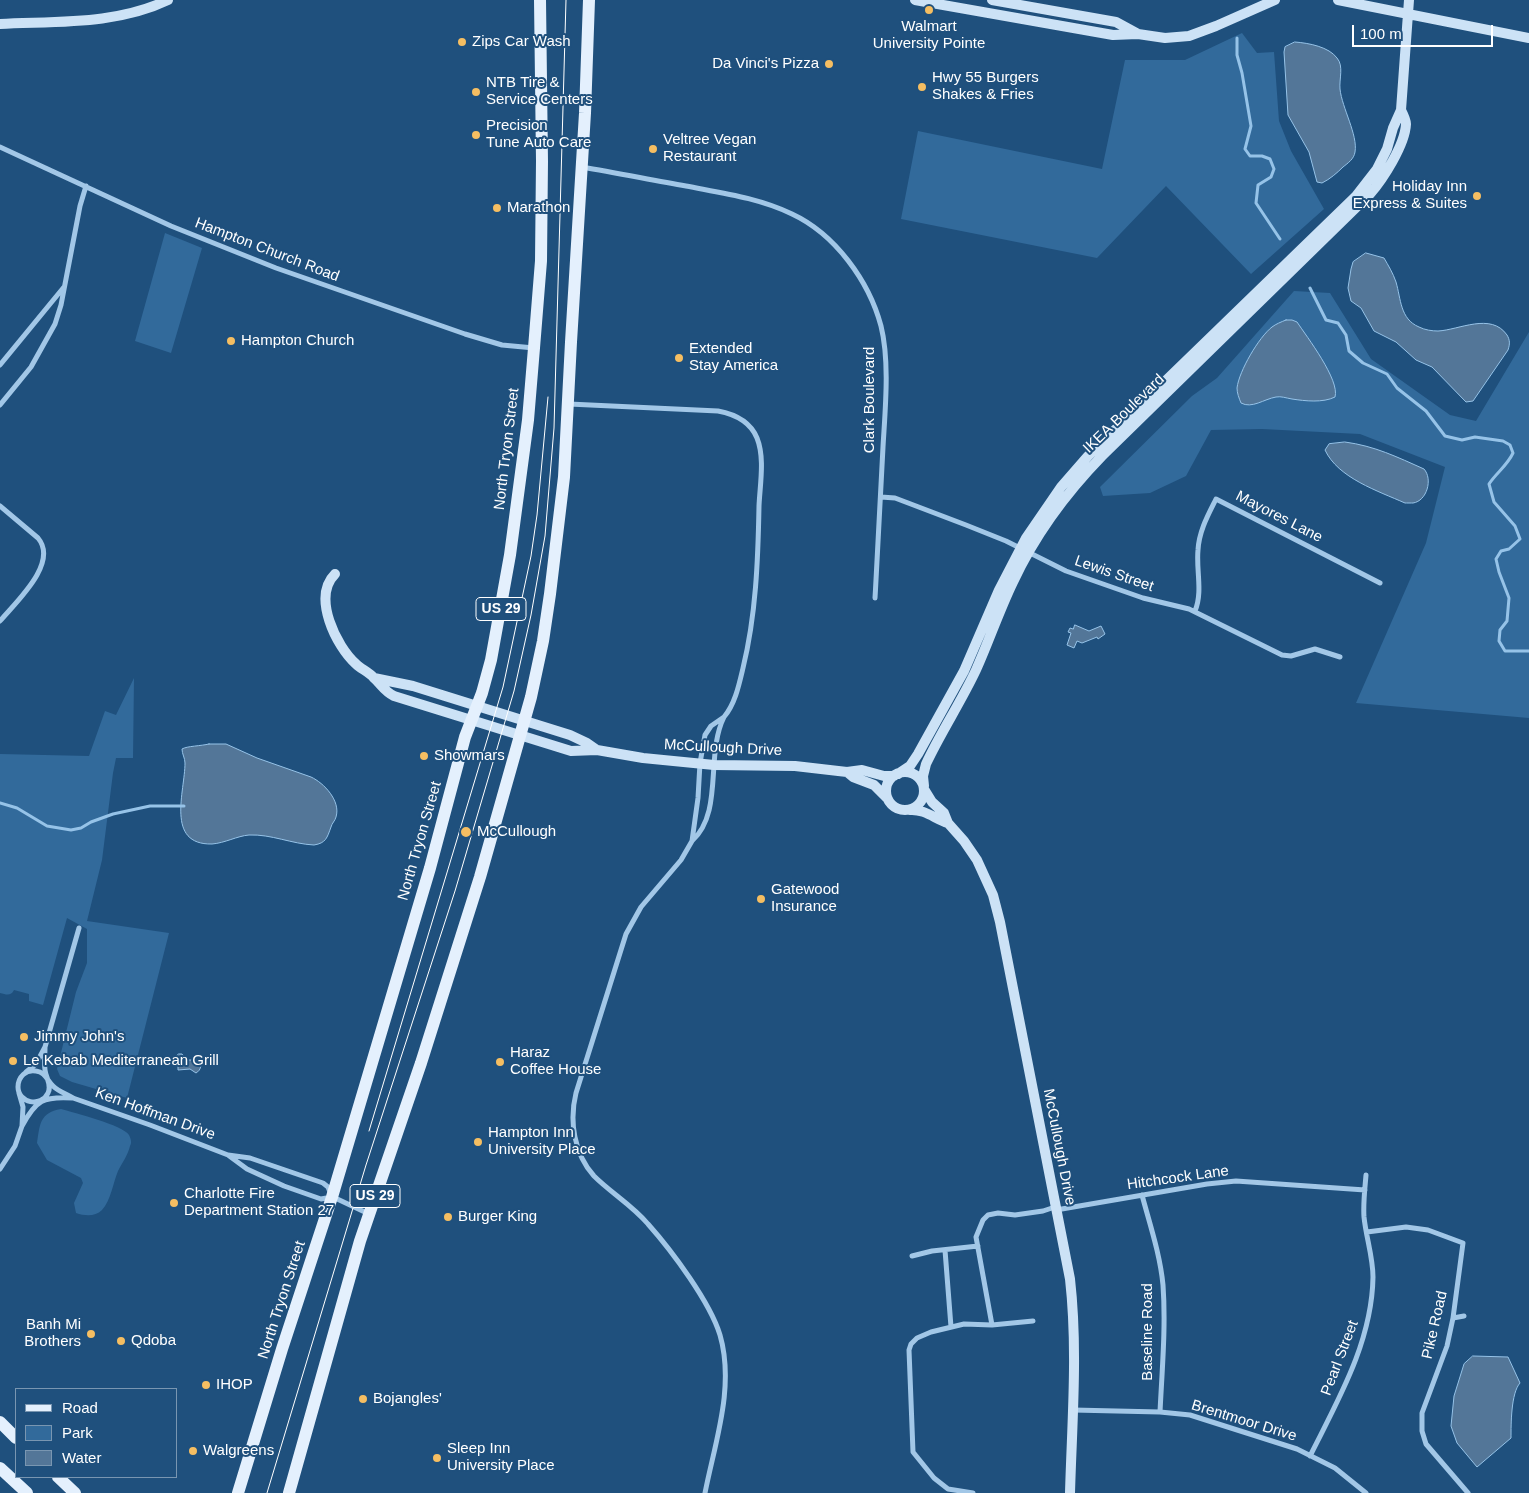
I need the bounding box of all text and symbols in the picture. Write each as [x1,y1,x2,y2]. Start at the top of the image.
marker: Walmart University Pointe [923,4,935,16]
scale bar [1354,15,1495,47]
place label: Walmart University Pointe [873,18,985,53]
text: 100 m [1360,25,1402,42]
place label: Zips Car Wash [472,33,571,51]
marker: Zips Car Wash [456,36,468,48]
place label: Da Vinci's Pizza [712,55,819,73]
marker: Da Vinci's Pizza [823,58,835,70]
place label: Hwy 55 Burgers Shakes & Fries [932,69,1039,104]
place label: NTB Tire & Service Centers [486,74,593,109]
marker: Hwy 55 Burgers Shakes & Fries [916,81,928,93]
marker: NTB Tire & Service Centers [470,86,482,98]
place label: Precision Tune Auto Care [486,117,591,152]
marker: Precision Tune Auto Care [470,129,482,141]
place label: Veltree Vegan Restaurant [663,131,756,166]
marker: Veltree Vegan Restaurant [647,143,659,155]
place label: Holiday Inn Express & Suites [1353,178,1467,213]
marker: Holiday Inn Express & Suites [1471,190,1483,202]
place label: Marathon [507,199,570,217]
marker: Marathon [491,202,503,214]
street label: Hampton Church Road [192,214,342,286]
place label: Hampton Church [241,332,354,350]
marker: Hampton Church [225,335,237,347]
place label: Extended Stay America [689,340,778,375]
street label: Clark Boulevard [861,347,879,453]
marker: Extended Stay America [673,352,685,364]
street label: IKEA Boulevard [1080,371,1168,457]
street label: North Tryon Street [491,387,523,511]
street label: Mayores Lane [1233,487,1325,547]
street label: Lewis Street [1072,552,1156,596]
road number: US 29 [476,598,526,620]
street label: McCullough Drive [663,736,783,760]
place label: Showmars [434,747,505,765]
marker: Showmars [418,750,430,762]
street label: North Tryon Street [394,779,446,903]
place label: McCullough [477,823,556,841]
marker: McCullough [459,825,473,839]
place label: Gatewood Insurance [771,881,839,916]
marker: Gatewood Insurance [755,893,767,905]
place label: Jimmy John's [34,1028,124,1046]
marker: Jimmy John's [18,1031,30,1043]
place label: Haraz Coffee House [510,1044,601,1079]
place label: Le Kebab Mediterranean Grill [23,1052,219,1070]
marker: Le Kebab Mediterranean Grill [7,1055,19,1067]
marker: Haraz Coffee House [494,1056,506,1068]
street label: Ken Hoffman Drive [93,1084,217,1144]
street label: McCullough Drive [1039,1087,1079,1207]
place label: Hampton Inn University Place [488,1124,596,1159]
marker: Hampton Inn University Place [472,1136,484,1148]
street label: Hitchcock Lane [1126,1162,1230,1194]
road number: US 29 [350,1184,400,1208]
place label: Charlotte Fire Department Station 27 [184,1185,334,1220]
marker: Charlotte Fire Department Station 27 [168,1197,180,1209]
place label: Burger King [458,1208,537,1226]
marker: Burger King [442,1211,454,1223]
street label: North Tryon Street [254,1239,310,1361]
street label: Baseline Road [1139,1283,1157,1381]
street label: Pike Road [1418,1289,1452,1361]
place label: Banh Mi Brothers [24,1316,81,1351]
street label: Pearl Street [1317,1318,1363,1398]
marker: Banh Mi Brothers [85,1328,97,1340]
place label: Qdoba [131,1332,176,1350]
marker: Qdoba [115,1335,127,1347]
place label: IHOP [216,1376,253,1394]
marker: IHOP [200,1379,212,1391]
legend [15,1388,178,1478]
place label: Bojangles' [373,1390,442,1408]
marker: Bojangles' [357,1393,369,1405]
street label: Brentmoor Drive [1189,1396,1299,1446]
text: Road [62,1399,98,1416]
text: Park [62,1424,93,1441]
place label: Sleep Inn University Place [447,1440,555,1475]
place label: Walgreens [203,1442,274,1460]
marker: Walgreens [187,1445,199,1457]
text: Water [62,1449,101,1466]
marker: Sleep Inn University Place [431,1452,443,1464]

